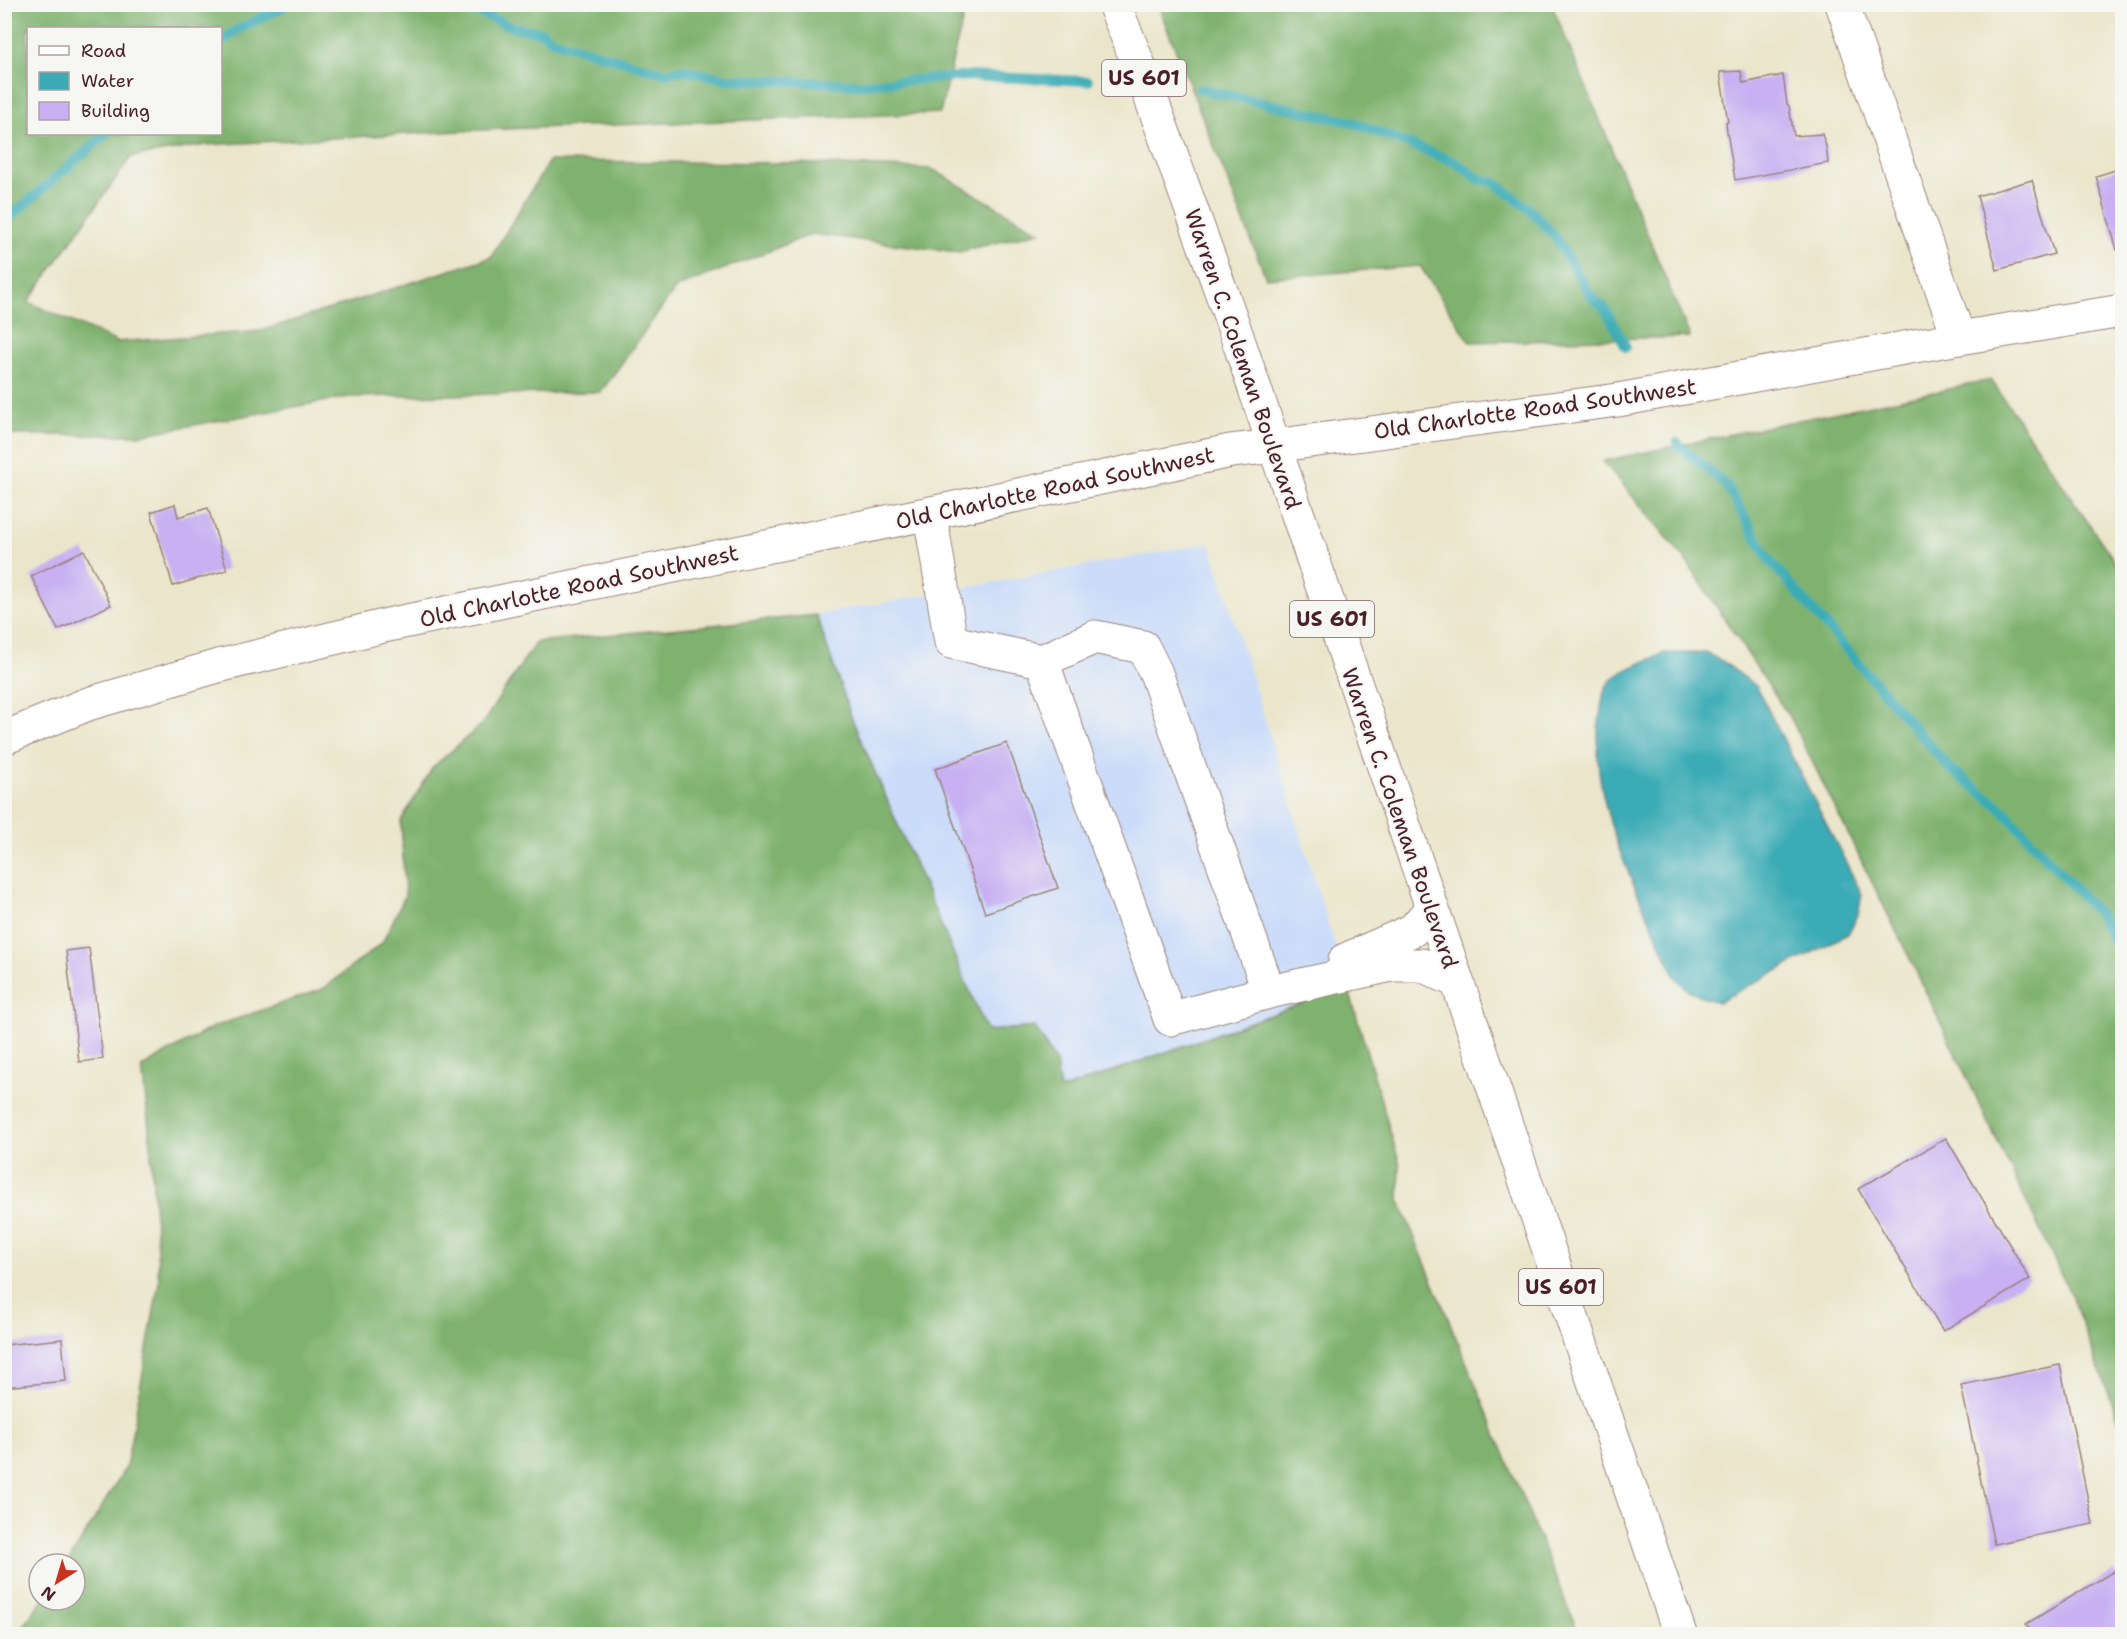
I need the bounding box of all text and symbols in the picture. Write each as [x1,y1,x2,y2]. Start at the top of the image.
legend [27,27,222,135]
text: Road [81,39,126,63]
road number: US 601 [1102,60,1186,96]
text: Water [81,69,134,93]
text: Building [81,99,150,123]
street label: Warren C. Coleman Boulevard [1178,205,1308,513]
street label: Old Charlotte Road Southwest [1372,372,1698,446]
street label: Old Charlotte Road Southwest [893,440,1217,536]
street label: Old Charlotte Road Southwest [417,538,741,634]
road number: US 601 [1290,601,1374,637]
street label: Warren C. Coleman Boulevard [1335,664,1465,972]
road number: US 601 [1519,1269,1603,1305]
north arrow [27,1552,87,1612]
text: N [37,1581,60,1606]

